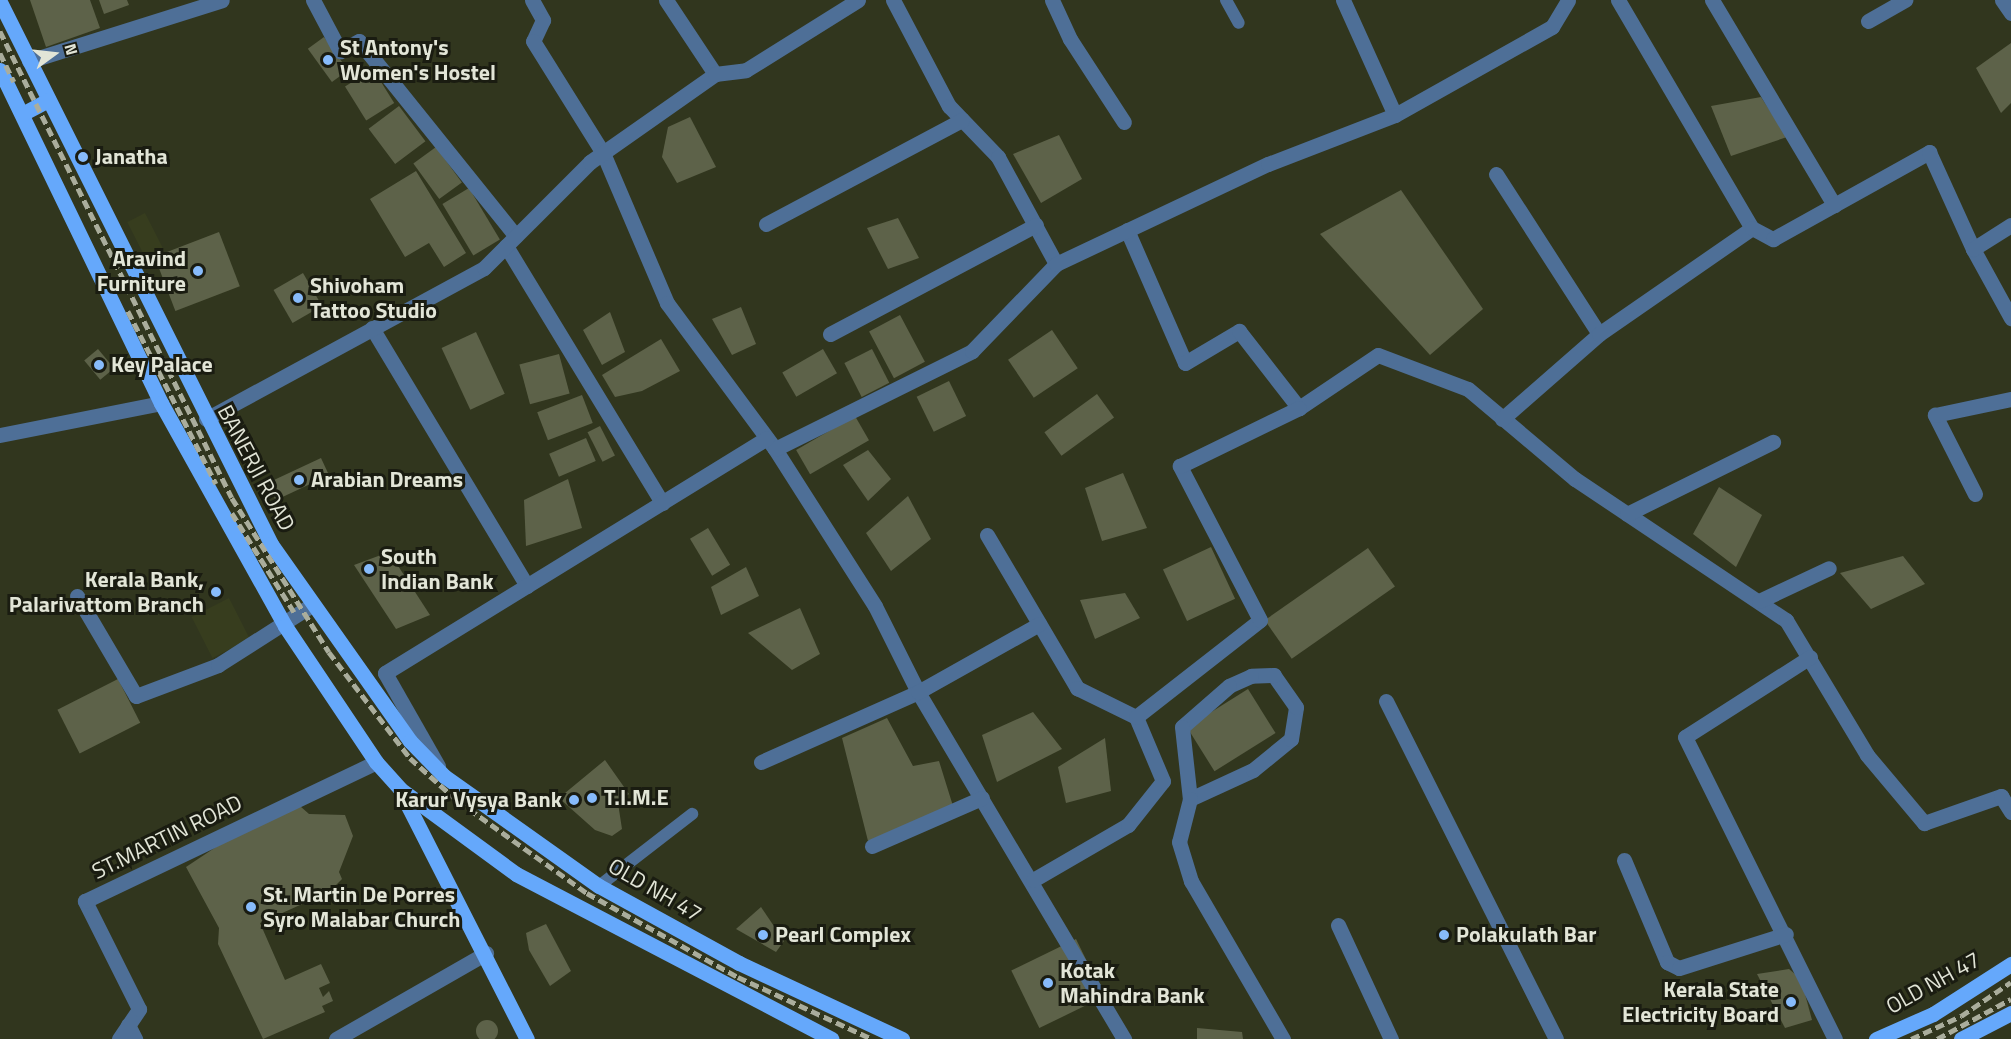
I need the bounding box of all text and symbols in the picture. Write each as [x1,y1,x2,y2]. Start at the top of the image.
north arrow [24,24,84,84]
place label: St Antony's Women's Hostel [340,34,496,86]
text: N [58,41,84,58]
marker: St Antony's Women's Hostel [321,53,335,67]
place label: Janatha [95,144,168,170]
marker: Janatha [76,150,90,164]
place label: Aravind Furniture [97,245,186,296]
marker: Aravind Furniture [191,264,205,278]
place label: Shivoham Tattoo Studio [310,272,437,324]
marker: Shivoham Tattoo Studio [291,291,305,305]
place label: Key Palace [111,352,213,378]
marker: Key Palace [92,358,106,372]
street label: BANERJI ROAD [212,401,300,535]
place label: Arabian Dreams [311,467,463,493]
marker: Arabian Dreams [292,473,306,487]
place label: South Indian Bank [381,543,494,594]
marker: South Indian Bank [362,562,376,576]
place label: Kerala Bank, Palarivattom Branch [9,566,204,618]
marker: Kerala Bank, Palarivattom Branch [209,585,223,599]
place label: T.I.M.E [604,785,669,811]
place label: Karur Vysya Bank [395,787,562,813]
street label: ST.MARTIN ROAD [88,789,246,885]
marker: T.I.M.E [585,791,599,805]
marker: Karur Vysya Bank [567,793,581,807]
street label: OLD NH 47 [604,853,706,927]
place label: St. Martin De Porres Syro Malabar Church [263,881,461,932]
marker: St. Martin De Porres Syro Malabar Church [244,900,258,914]
place label: Pearl Complex [775,922,911,948]
place label: Polakulath Bar [1456,922,1596,948]
marker: Pearl Complex [756,928,770,942]
marker: Polakulath Bar [1437,928,1451,942]
street label: OLD NH 47 [1881,946,1985,1020]
place label: Kotak Mahindra Bank [1060,957,1205,1008]
marker: Kotak Mahindra Bank [1041,976,1055,990]
place label: Kerala State Electricity Board [1622,976,1779,1028]
marker: Kerala State Electricity Board [1784,995,1798,1009]

